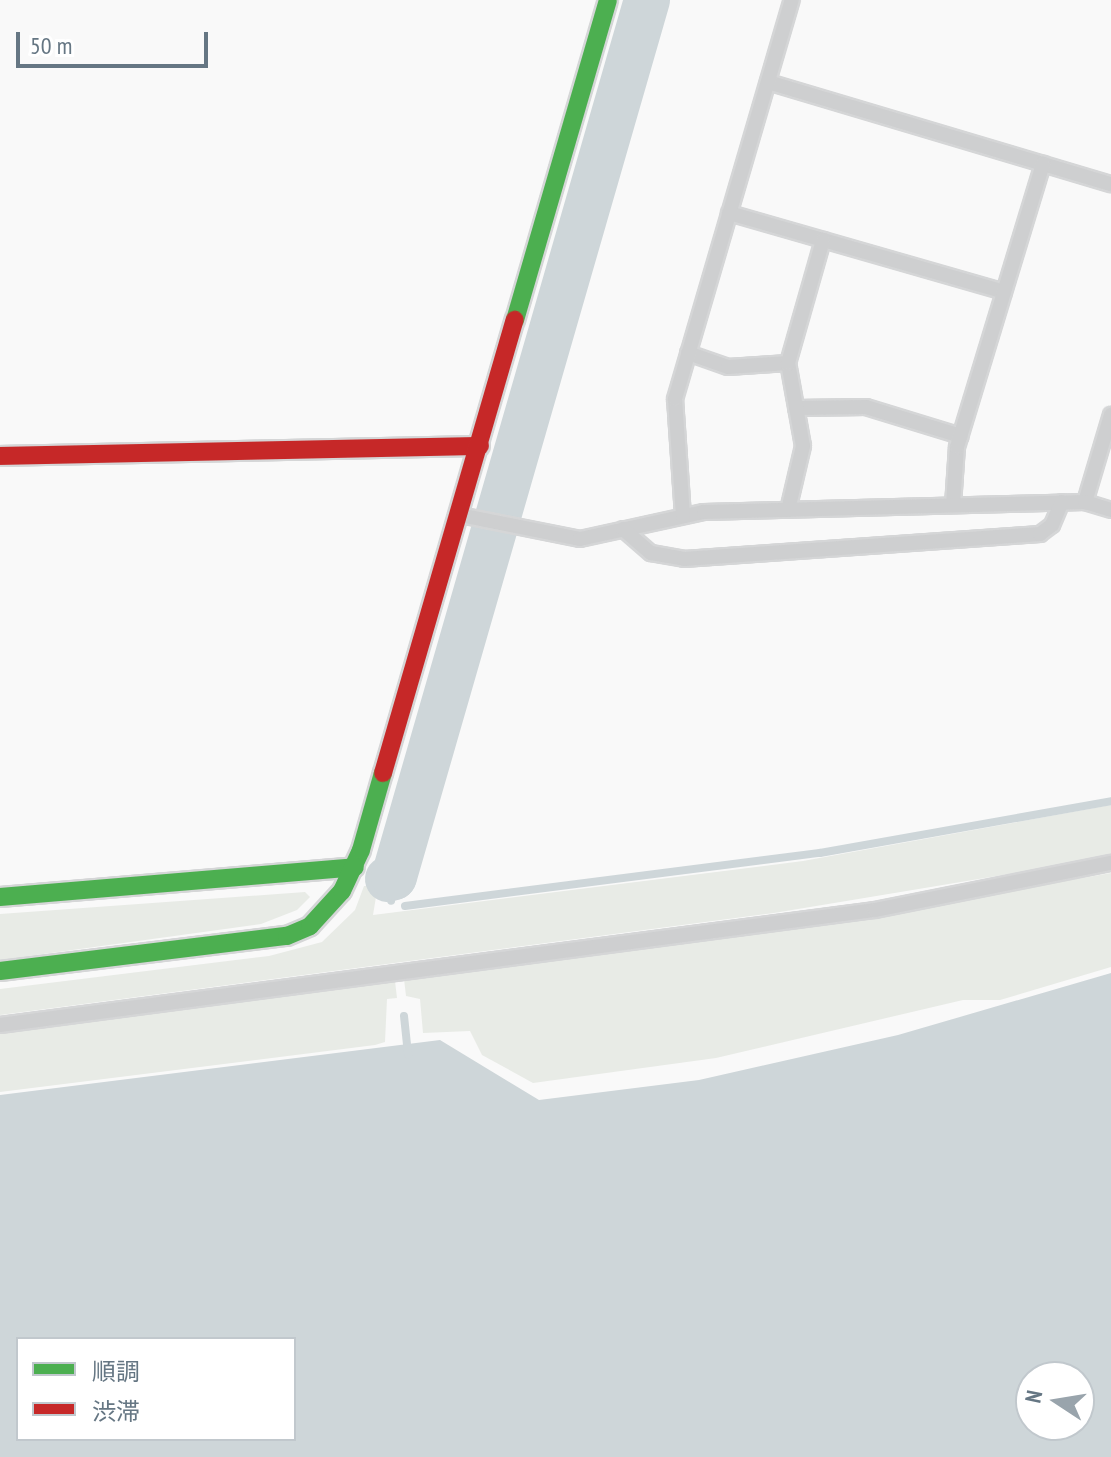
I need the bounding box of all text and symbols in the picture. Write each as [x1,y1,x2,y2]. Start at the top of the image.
scale bar [20,16,212,66]
text: 50 m [30,30,72,61]
legend [16,1337,296,1441]
text: 順調 [92,1356,140,1387]
north arrow [1015,1361,1095,1441]
text: N [1019,1388,1048,1405]
text: 渋滞 [92,1396,140,1427]

